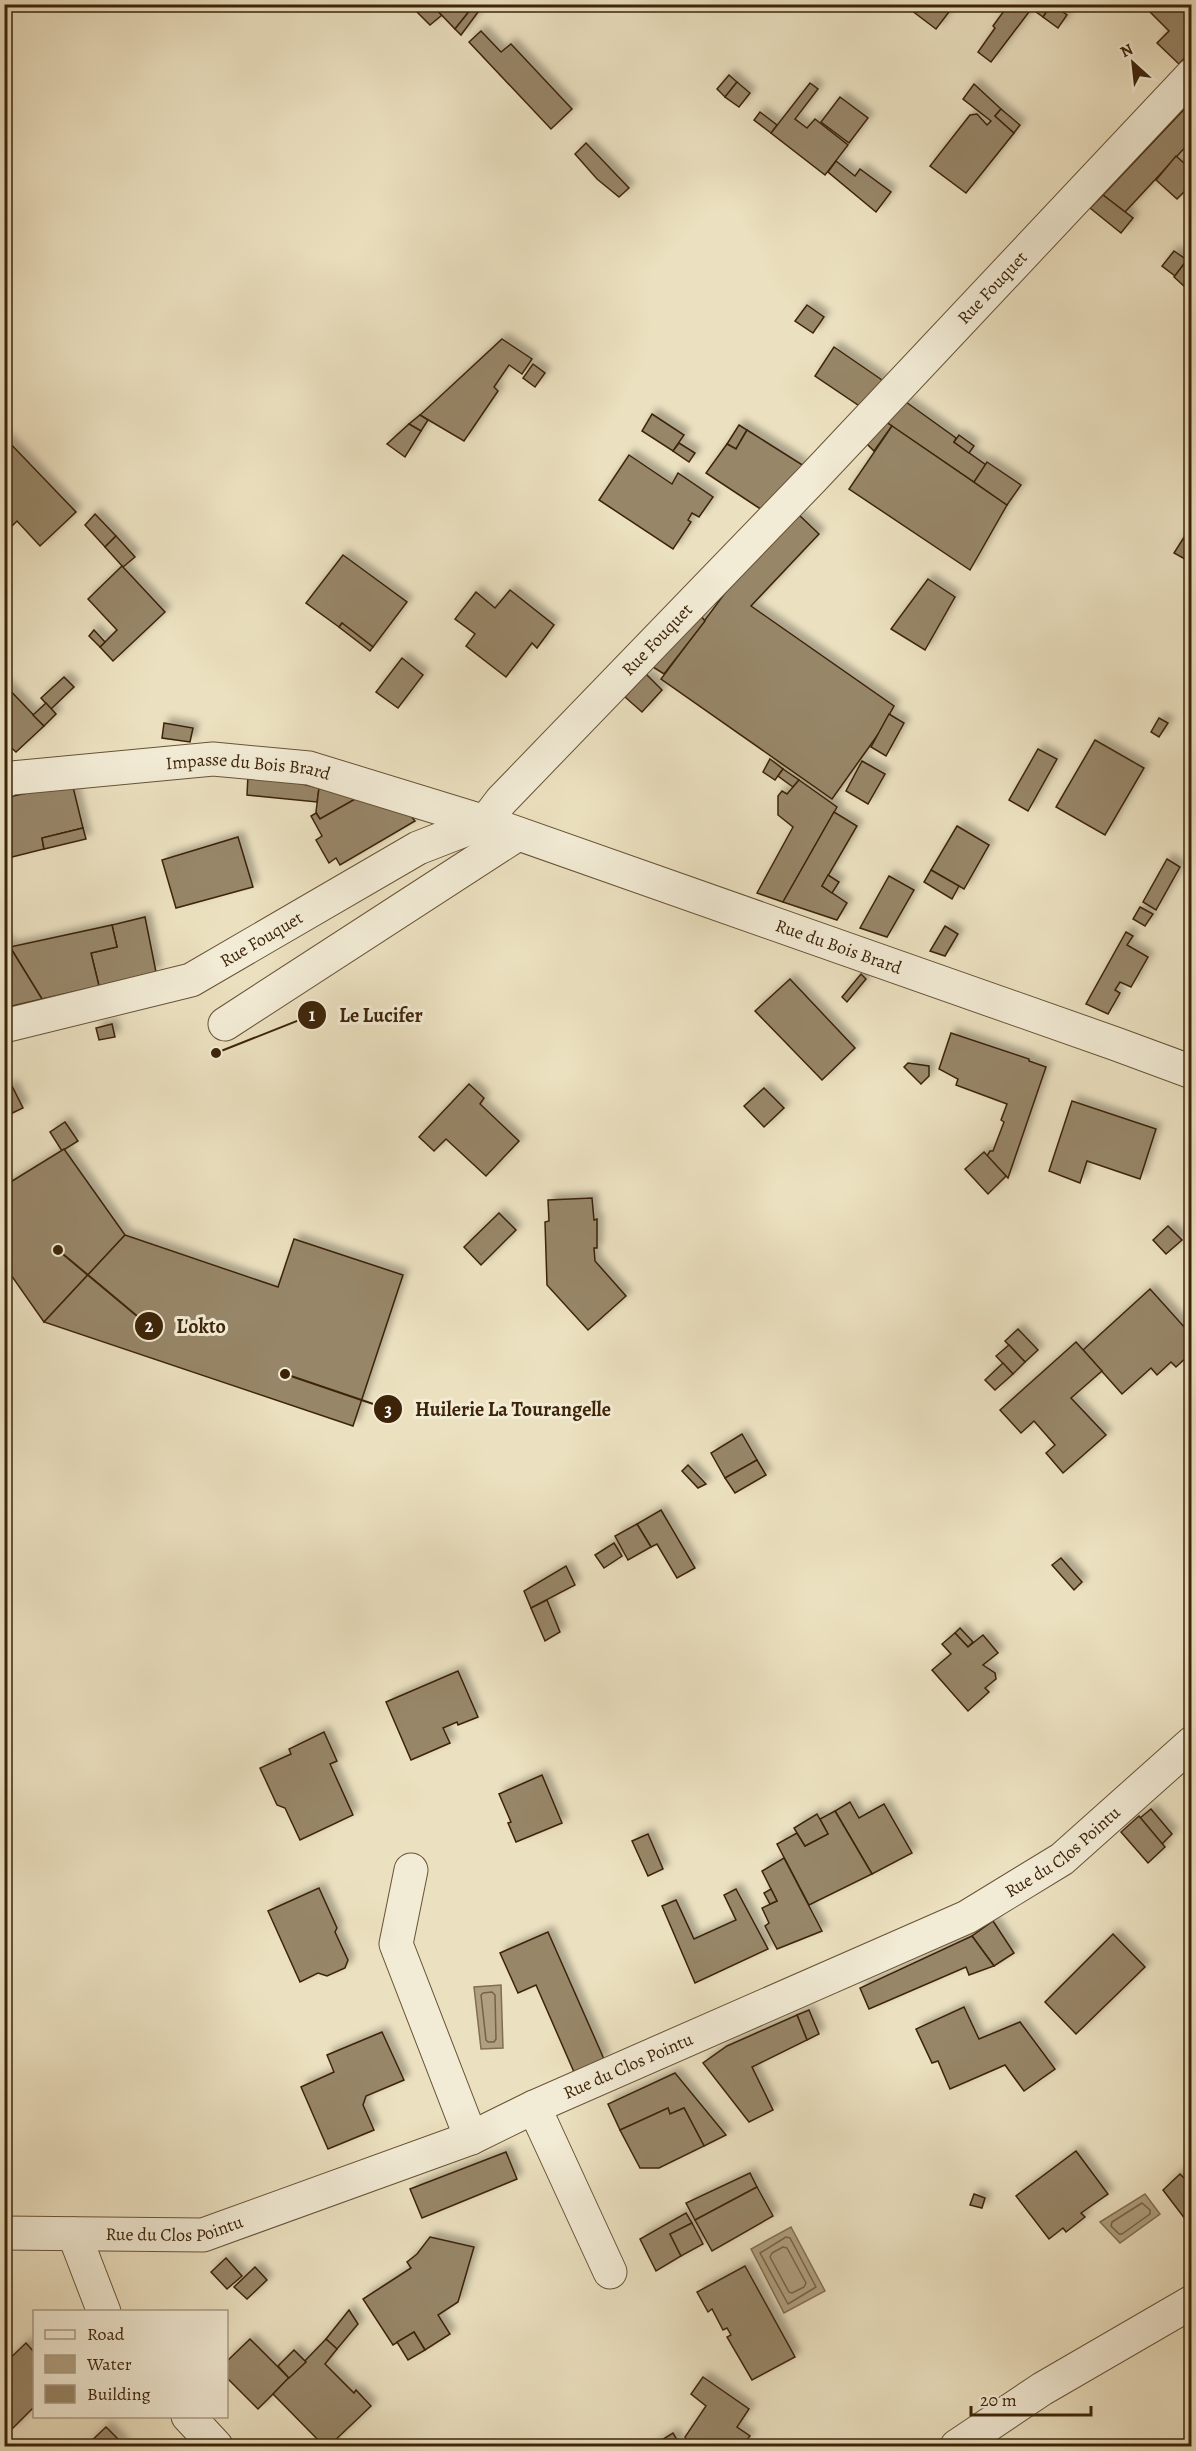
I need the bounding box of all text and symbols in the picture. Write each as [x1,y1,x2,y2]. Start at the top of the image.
north arrow [1103,33,1163,93]
text: N [1116,38,1137,63]
street label: Rue Fouquet [952,246,1032,329]
street label: Rue Fouquet [616,598,698,681]
street label: Impasse du Bois Brard [165,747,334,786]
street label: Rue Fouquet [216,906,307,973]
street label: Rue du Bois Brard [772,913,906,980]
callout: Le Lucifer [297,996,435,1034]
text: Le Lucifer [339,1002,423,1029]
text: 1 [309,1003,316,1027]
callout: L'okto [134,1307,238,1345]
text: L'okto [176,1313,226,1340]
text: 2 [145,1314,154,1338]
callout: Huilerie La Tourangelle [373,1390,623,1428]
text: Huilerie La Tourangelle [415,1396,611,1423]
text: 3 [384,1398,392,1422]
street label: Rue du Clos Pointu [1000,1801,1126,1903]
street label: Rue du Clos Pointu [560,2027,697,2105]
street label: Rue du Clos Pointu [105,2209,246,2247]
legend [33,2310,228,2418]
text: Road [87,2322,125,2346]
text: Water [86,2352,132,2376]
scale bar [971,2379,1091,2417]
text: Building [87,2382,151,2406]
text: 20 m [980,2388,1017,2412]

